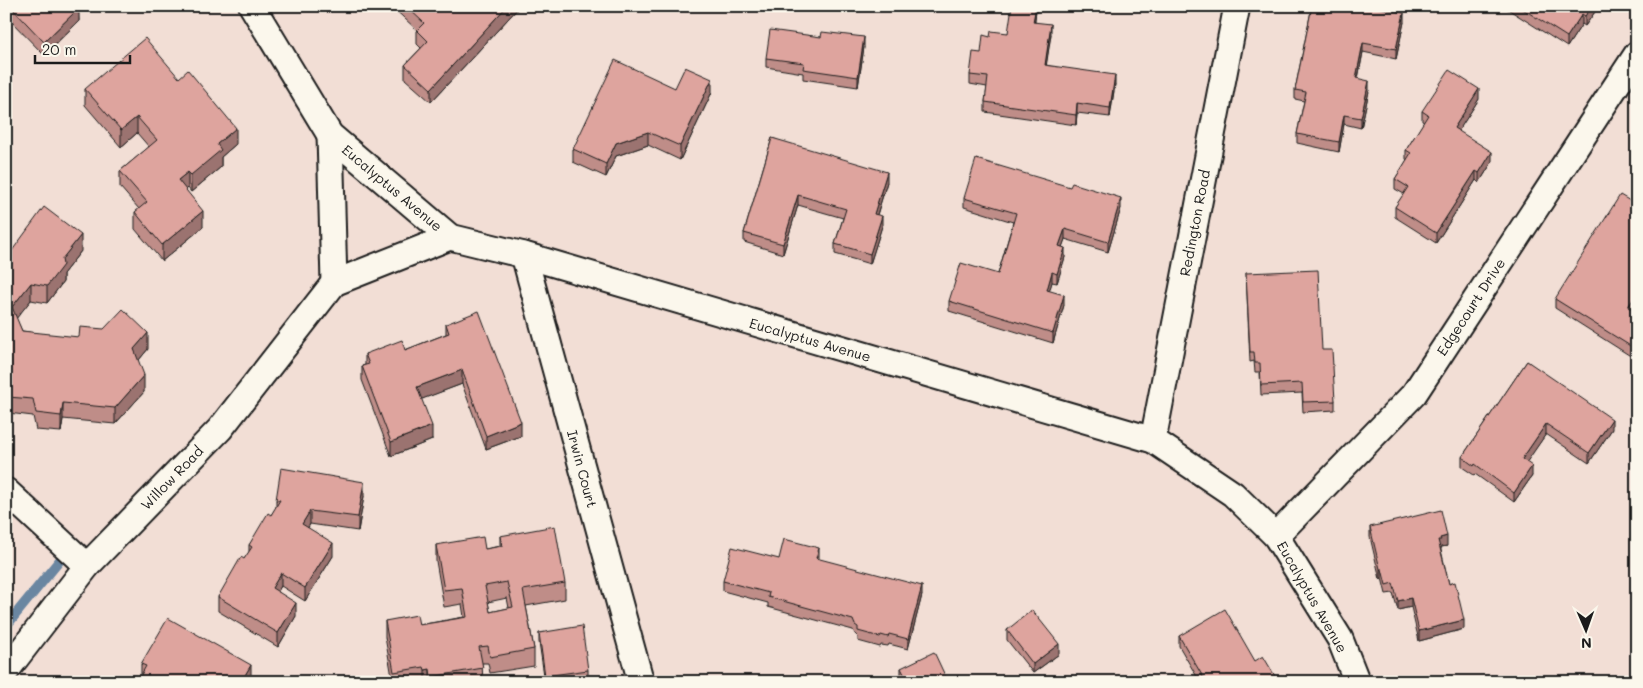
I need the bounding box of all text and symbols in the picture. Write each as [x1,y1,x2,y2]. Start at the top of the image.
scale bar [35,32,130,64]
text: 20 m [42,39,76,59]
street label: Eucalyptus Avenue [338,140,447,235]
street label: Redington Road [1175,168,1214,278]
street label: Edgecourt Drive [1432,254,1509,359]
street label: Eucalyptus Avenue [747,313,873,366]
street label: Irwin Court [563,428,602,510]
street label: Willow Road [136,441,207,514]
street label: Eucalyptus Avenue [1273,538,1352,656]
north arrow [1560,606,1610,656]
text: N [1581,634,1592,653]

